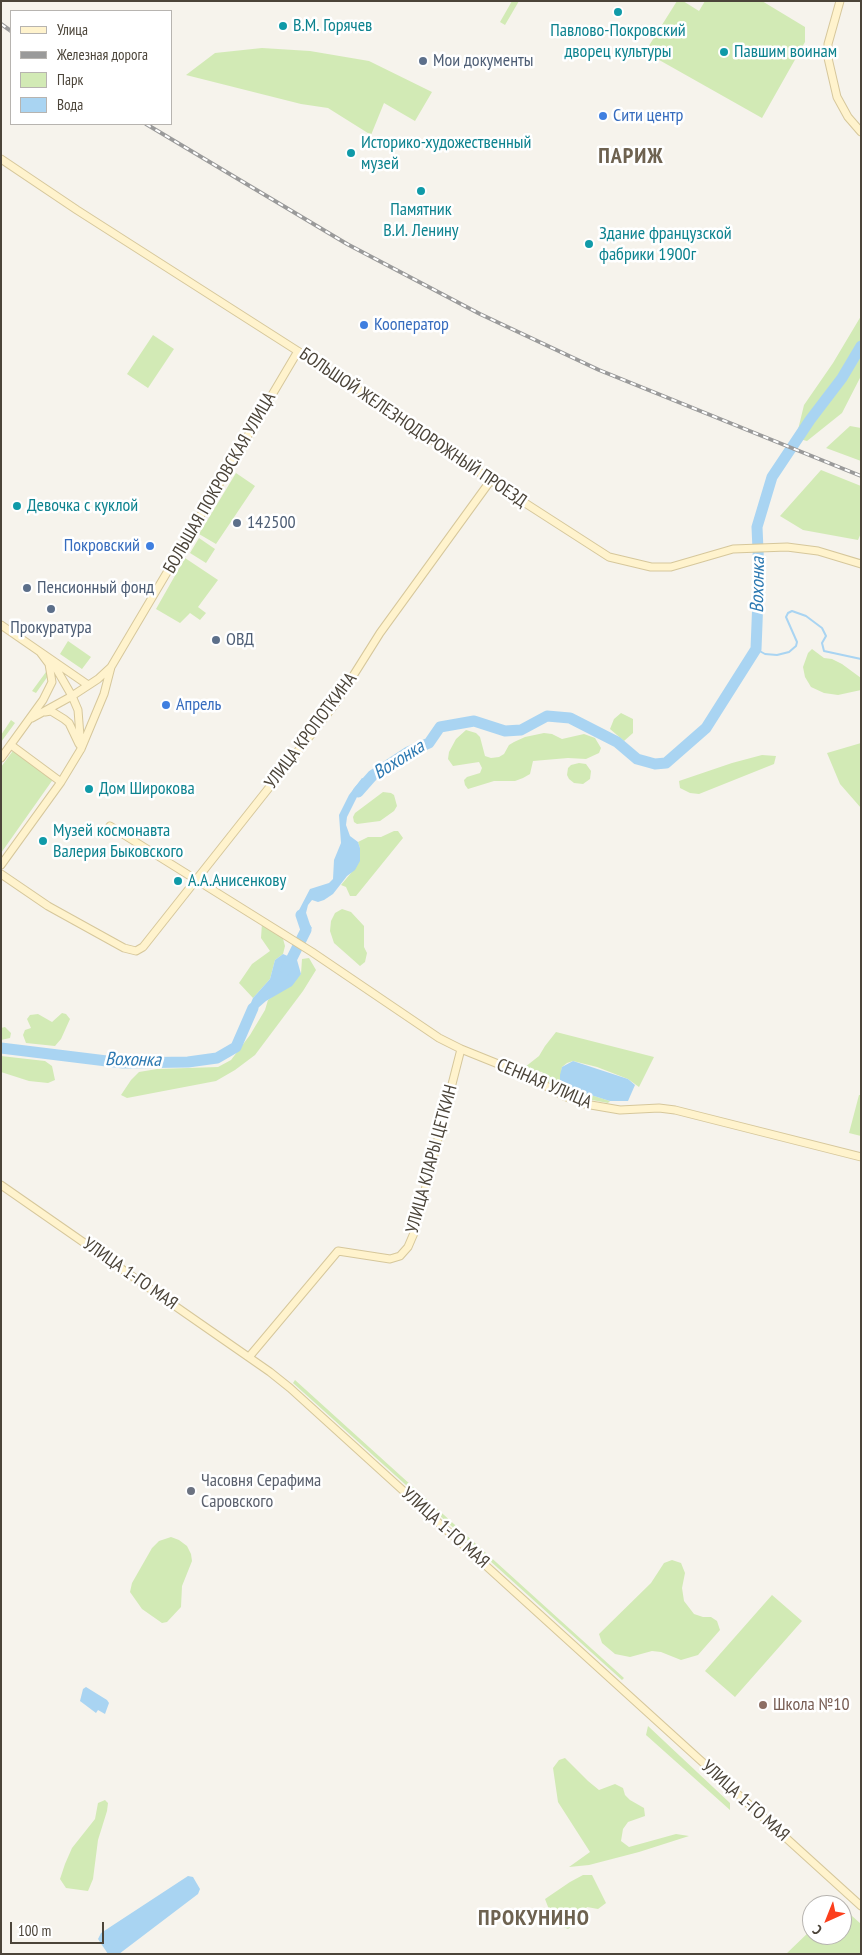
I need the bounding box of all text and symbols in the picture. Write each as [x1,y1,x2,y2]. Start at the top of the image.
marker: Павлово-Покровский дворец культуры [612,6,624,18]
legend [10,10,172,125]
place label: В.М. Горячев [293,15,372,37]
text: Улица [57,20,88,39]
marker: В.М. Горячев [277,20,289,32]
place label: Павлово-Покровский дворец культуры [550,20,686,62]
place label: Павшим воинам [734,41,837,63]
text: Железная дорога [57,45,148,64]
marker: Павшим воинам [718,46,730,58]
place label: Мои документы [433,50,533,72]
marker: Мои документы [417,55,429,67]
text: Парк [57,70,83,89]
text: Вода [57,95,83,114]
place label: Сити центр [613,105,683,127]
marker: Сити центр [597,110,609,122]
place label: Историко-художественный музей [361,132,531,174]
district label: ПАРИЖ [598,144,664,170]
marker: Историко-художественный музей [345,147,357,159]
marker: Памятник В.И. Ленину [415,185,427,197]
place label: Памятник В.И. Ленину [383,199,459,242]
place label: Здание французской фабрики 1900г [599,223,732,266]
marker: Здание французской фабрики 1900г [583,238,595,250]
place label: Кооператор [374,314,449,336]
marker: Кооператор [358,319,370,331]
street label: БОЛЬШОЙ ЖЕЛЕЗНОДОРОЖНЫЙ ПРОЕЗД [295,344,531,512]
street label: БОЛЬШАЯ ПОКРОВСКАЯ УЛИЦА [159,389,281,577]
place label: Девочка с куклой [27,495,138,517]
marker: Девочка с куклой [11,500,23,512]
place label: 142500 [247,512,296,534]
marker: 142500 [231,517,243,529]
place label: Покровский [64,535,140,557]
marker: Покровский [144,540,156,552]
water label: Вохонка [746,557,770,613]
place label: Пенсионный фонд [37,577,154,599]
marker: Пенсионный фонд [21,582,33,594]
marker: Прокуратура [45,603,57,615]
place label: Прокуратура [10,617,92,639]
place label: ОВД [226,629,254,651]
marker: ОВД [210,634,222,646]
street label: УЛИЦА КРОПОТКИНА [260,669,362,793]
place label: Апрель [176,694,221,716]
marker: Апрель [160,699,172,711]
water label: Вохонка [369,736,429,784]
place label: Дом Широкова [99,778,195,800]
marker: Дом Широкова [83,783,95,795]
place label: Музей космонавта Валерия Быковского [53,820,183,862]
marker: Музей космонавта Валерия Быковского [37,835,49,847]
place label: А.А.Анисенкову [188,870,286,892]
marker: А.А.Анисенкову [172,875,184,887]
water label: Вохонка [105,1048,161,1072]
street label: СЕННАЯ УЛИЦА [493,1054,595,1114]
street label: УЛИЦА КЛАРЫ ЦЕТКИН [402,1083,462,1235]
street label: УЛИЦА 1-ГО МАЯ [79,1233,181,1315]
place label: Часовня Серафима Саровского [201,1470,321,1512]
street label: УЛИЦА 1-ГО МАЯ [397,1483,493,1573]
marker: Часовня Серафима Саровского [185,1485,197,1497]
place label: Школа №10 [773,1694,850,1716]
marker: Школа №10 [757,1699,769,1711]
street label: УЛИЦА 1-ГО МАЯ [697,1756,793,1846]
north arrow [802,1895,852,1945]
district label: ПРОКУНИНО [477,1906,591,1932]
scale bar [12,1912,106,1944]
text: 100 m [18,1921,51,1940]
text: С [809,1921,826,1939]

